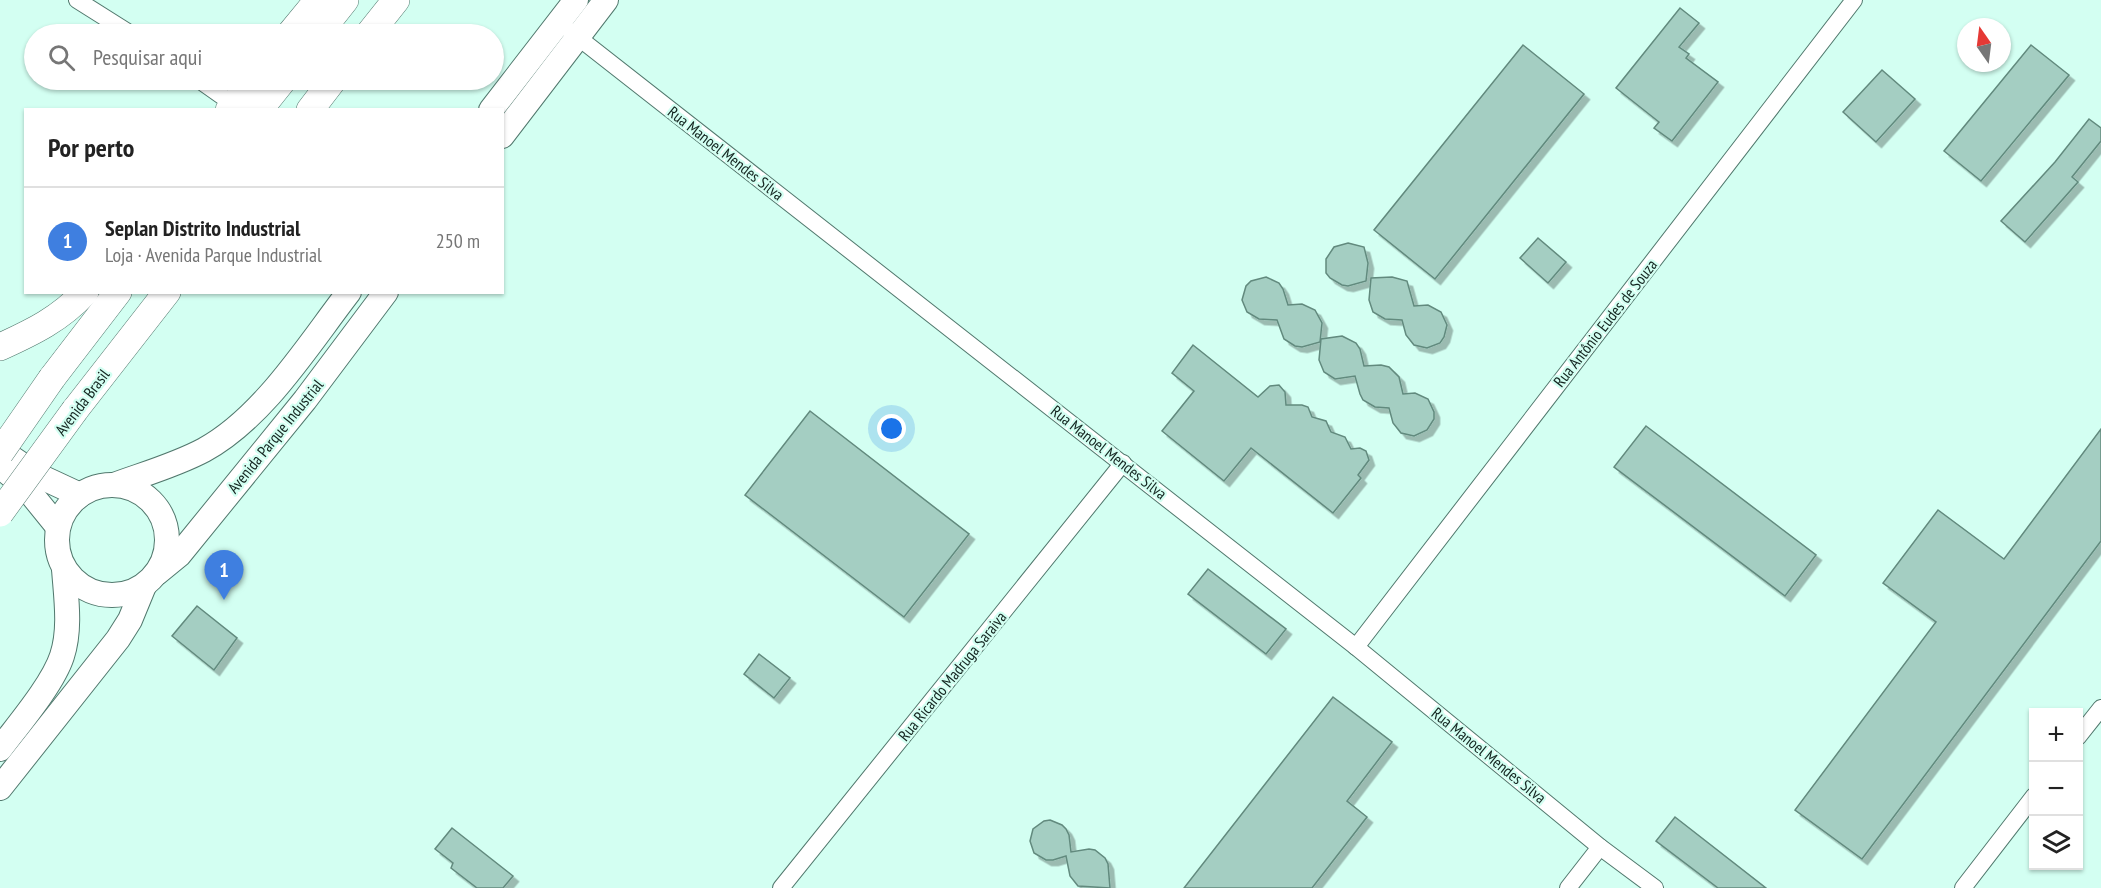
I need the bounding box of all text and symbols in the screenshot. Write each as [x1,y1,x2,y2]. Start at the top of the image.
north arrow [1957,18,2011,72]
search box [24,24,504,90]
icon: search [45,41,78,74]
text: Pesquisar aqui [93,43,202,71]
street label: Rua Manoel Mendes Silva [664,102,788,204]
text: Por perto [48,131,134,164]
text: Seplan Distrito Industrial [105,214,300,242]
text: 1 [63,228,72,254]
text: 250 m [436,228,480,254]
text: Loja · Avenida Parque Industrial [105,242,322,268]
street label: Rua Antônio Eudes de Souza [1549,255,1661,391]
street label: Avenida Brasil [51,365,114,439]
street label: Avenida Parque Industrial [223,375,327,497]
street label: Rua Manoel Mendes Silva [1047,401,1171,503]
your location [877,414,906,443]
pin: 1 [204,550,244,600]
street label: Rua Ricardo Madruga Saraiva [894,607,1010,745]
street label: Rua Manoel Mendes Silva [1428,703,1550,807]
map controls [2029,708,2083,870]
button: + [2029,708,2083,762]
button: − [2029,762,2083,816]
button: layers [2029,816,2083,870]

